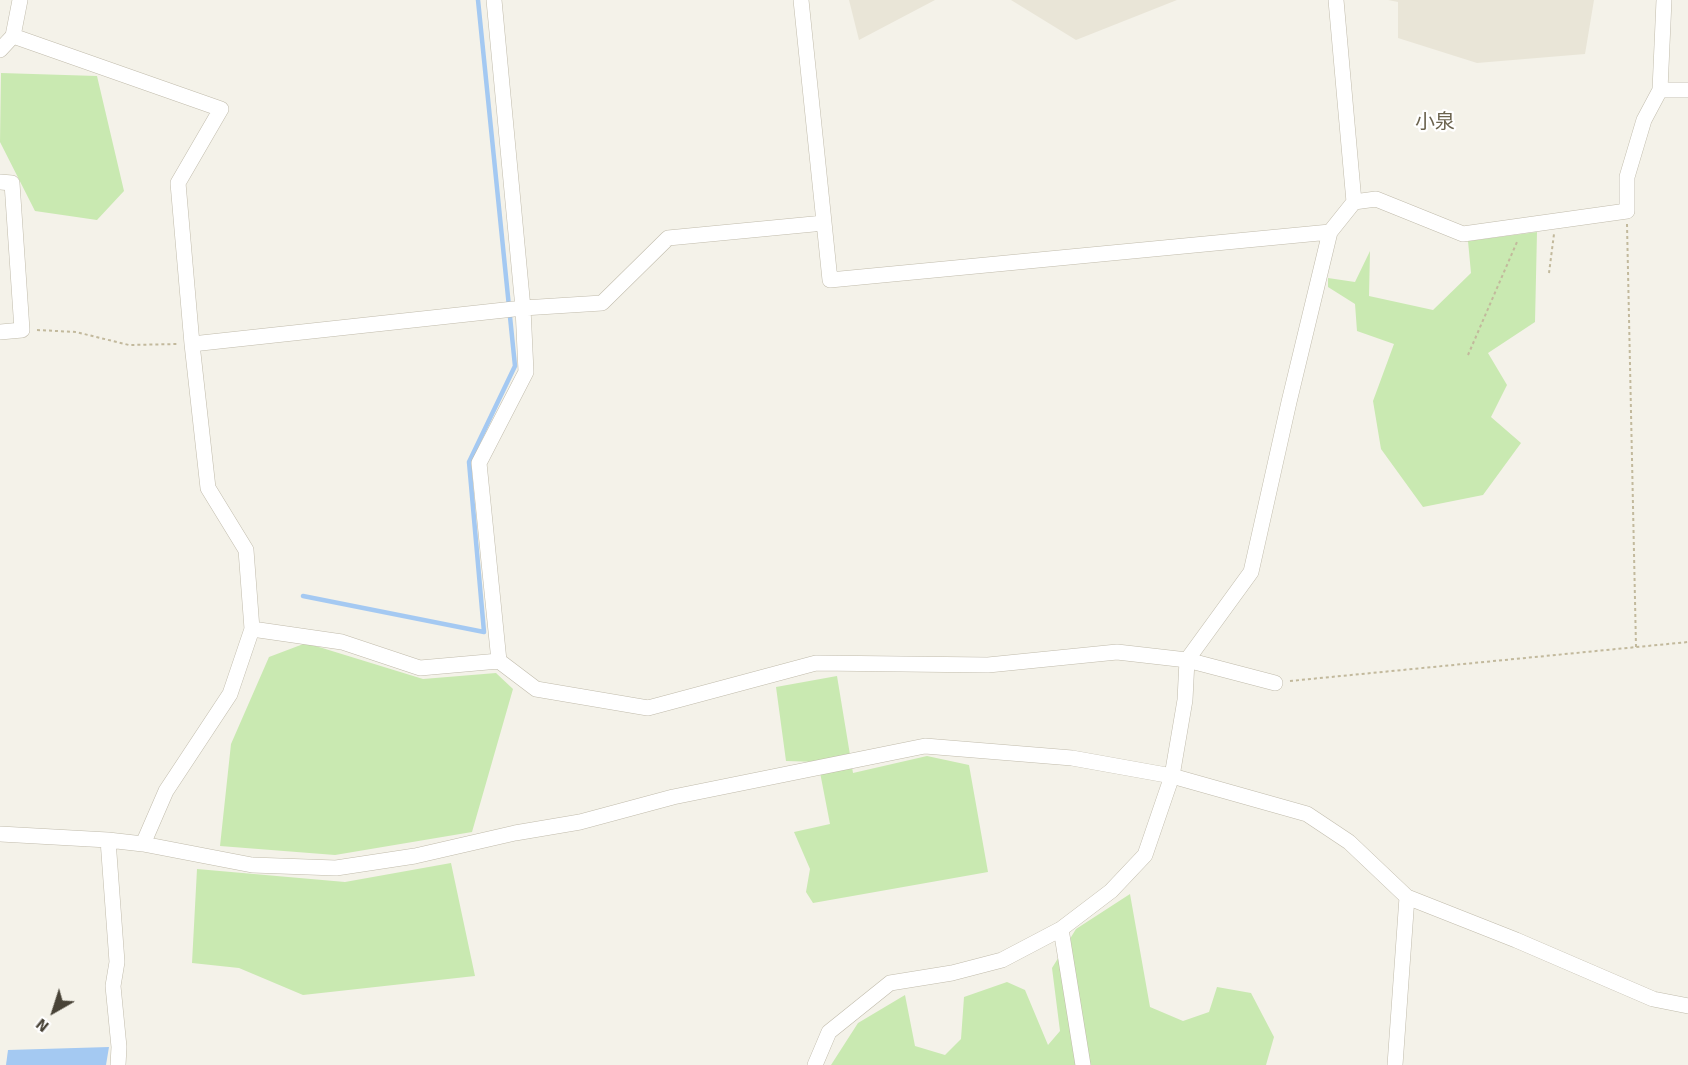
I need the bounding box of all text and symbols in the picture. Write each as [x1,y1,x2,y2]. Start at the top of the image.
district label: 小泉 [1415,111,1455,135]
north arrow [24,981,84,1041]
text: N [32,1014,53,1036]

